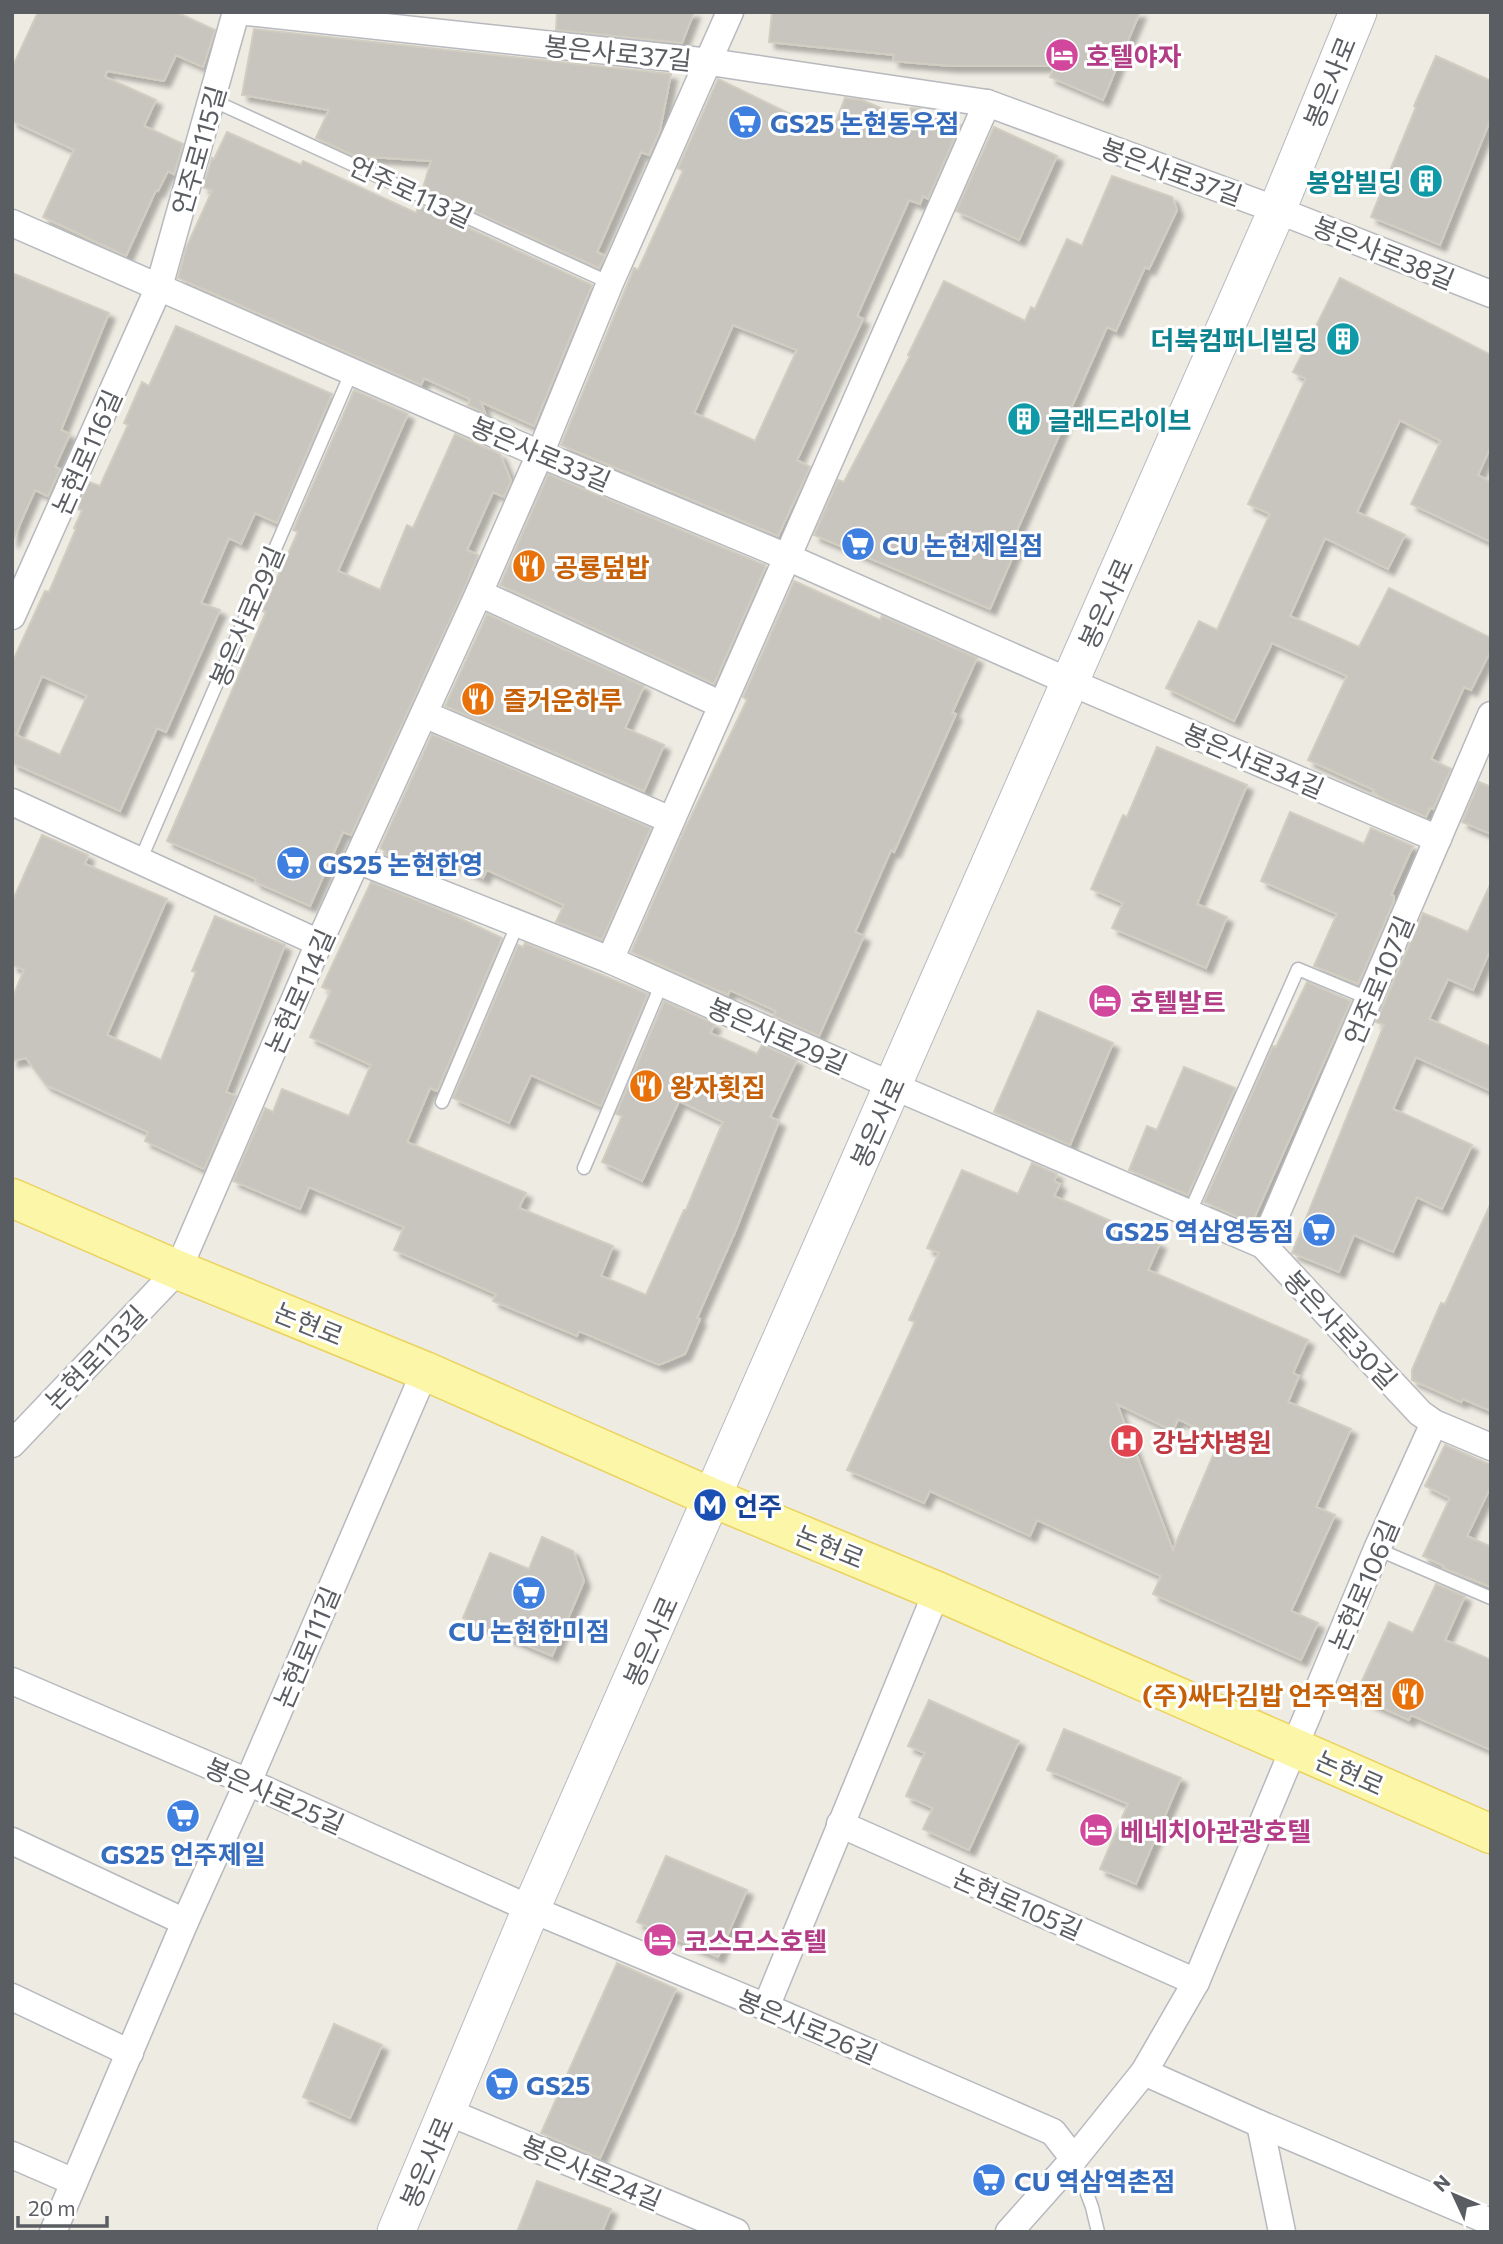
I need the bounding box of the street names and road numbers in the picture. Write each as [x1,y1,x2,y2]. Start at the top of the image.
street label: 봉은사로37길 [543,29,693,75]
street label: 봉은사로 [1297,32,1361,132]
street label: 언주로115길 [165,82,231,218]
street label: 봉은사로37길 [1097,131,1247,211]
street label: 언주로113길 [344,149,478,233]
street label: 봉은사로38길 [1309,209,1459,295]
street label: 논현로116길 [45,385,127,519]
street label: 봉은사로33길 [466,410,616,496]
street label: 봉은사로29길 [202,541,290,691]
street label: 봉은사로 [1071,553,1139,653]
street label: 봉은사로34길 [1179,716,1329,804]
street label: 언주로107길 [1337,911,1419,1049]
street label: 논현로114길 [258,924,340,1058]
street label: 봉은사로29길 [703,990,853,1080]
street label: 봉은사로 [843,1072,911,1172]
street label: 봉은사로30길 [1278,1263,1404,1395]
street label: 논현로 [270,1295,348,1351]
street label: 논현로113길 [38,1298,152,1416]
street label: 논현로106길 [1321,1515,1405,1655]
street label: 논현로 [791,1518,869,1574]
street label: 논현로111길 [267,1582,345,1712]
street label: 봉은사로 [616,1591,684,1691]
street label: 논현로 [1311,1743,1389,1801]
street label: 봉은사로25길 [201,1751,349,1839]
street label: 논현로105길 [948,1861,1088,1945]
street label: 봉은사로26길 [733,1982,883,2070]
street label: 봉은사로 [393,2112,459,2212]
street label: 봉은사로24길 [517,2129,667,2215]

